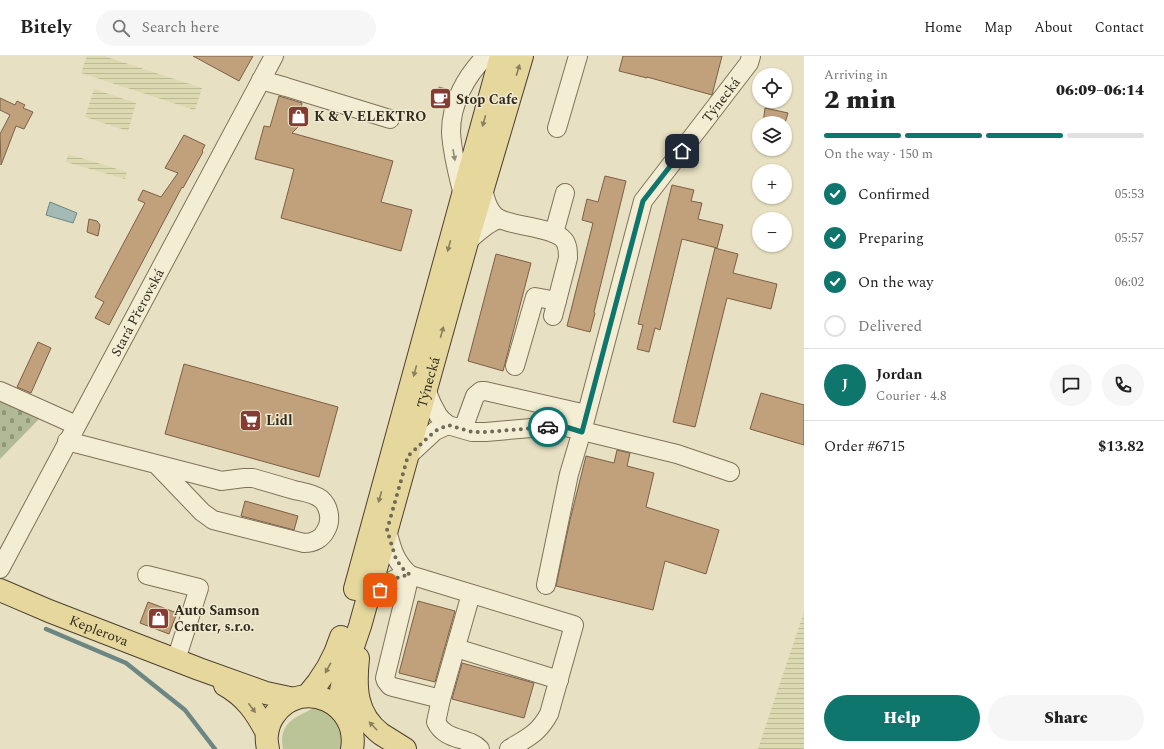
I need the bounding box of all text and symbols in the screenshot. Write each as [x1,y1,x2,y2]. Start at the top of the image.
search box [96,10,376,46]
text: Bitely [20,13,72,42]
text: Search here [142,16,219,39]
icon: search [110,17,132,39]
text: Home [924,17,962,38]
text: Map [984,17,1012,38]
text: About [1034,17,1073,38]
text: Contact [1095,17,1144,38]
one-way arrow [515,64,521,76]
text: Arriving in [824,65,888,85]
map controls [752,68,792,252]
button: locate [752,68,792,108]
street label: Týnecká [697,73,746,127]
text: 06:09–06:14 [1056,79,1144,102]
text: 2 min [824,80,896,120]
cafe icon: Stop Cafe [428,86,454,112]
place label: Stop Cafe [456,89,518,110]
shop icon: K & V ELEKTRO [286,103,312,129]
place label: K & V ELEKTRO [314,106,426,127]
one-way arrow [480,114,486,127]
button: layers [752,116,792,156]
pin [665,134,699,168]
icon: home [671,140,693,162]
text: On the way · 150 m [824,144,933,164]
one-way arrow [452,149,458,161]
button: + [752,164,792,204]
icon: check [824,183,846,205]
text: Confirmed [858,183,930,206]
text: 05:53 [1115,184,1144,204]
button: − [752,212,792,252]
icon: check [824,227,846,249]
text: Preparing [858,227,924,250]
text: 05:57 [1115,228,1144,248]
one-way arrow [446,240,452,252]
street label: Stará Přerovská [105,265,170,360]
icon: check [824,271,846,293]
text: On the way [858,271,933,294]
text: 06:02 [1115,272,1144,292]
text: Delivered [858,315,922,338]
one-way arrow [439,326,445,338]
street label: Týnecká [411,354,446,410]
text: Jordan [876,363,923,386]
button: chat [1050,364,1092,406]
button: phone [1102,364,1144,406]
one-way arrow [412,366,418,378]
text: J [842,373,848,396]
text: Courier · 4.8 [876,386,946,406]
supermarket icon: Lidl [238,407,264,433]
courier [528,407,568,447]
place label: Lidl [266,410,293,431]
icon: car [537,416,559,438]
text: Order #6715 [824,435,905,458]
text: $13.82 [1098,435,1144,458]
one-way arrow [377,491,383,503]
pin [363,573,397,607]
icon: bag [369,579,391,601]
place label: Auto Samson Center, s.r.o. [174,600,260,637]
shop icon: Auto Samson Center, s.r.o. [145,605,171,631]
street label: Keplerova [66,610,132,652]
one-way arrow [325,662,332,674]
button: Help [824,695,980,741]
button: Share [988,695,1144,741]
one-way arrow [248,703,256,714]
one-way arrow [369,721,378,731]

